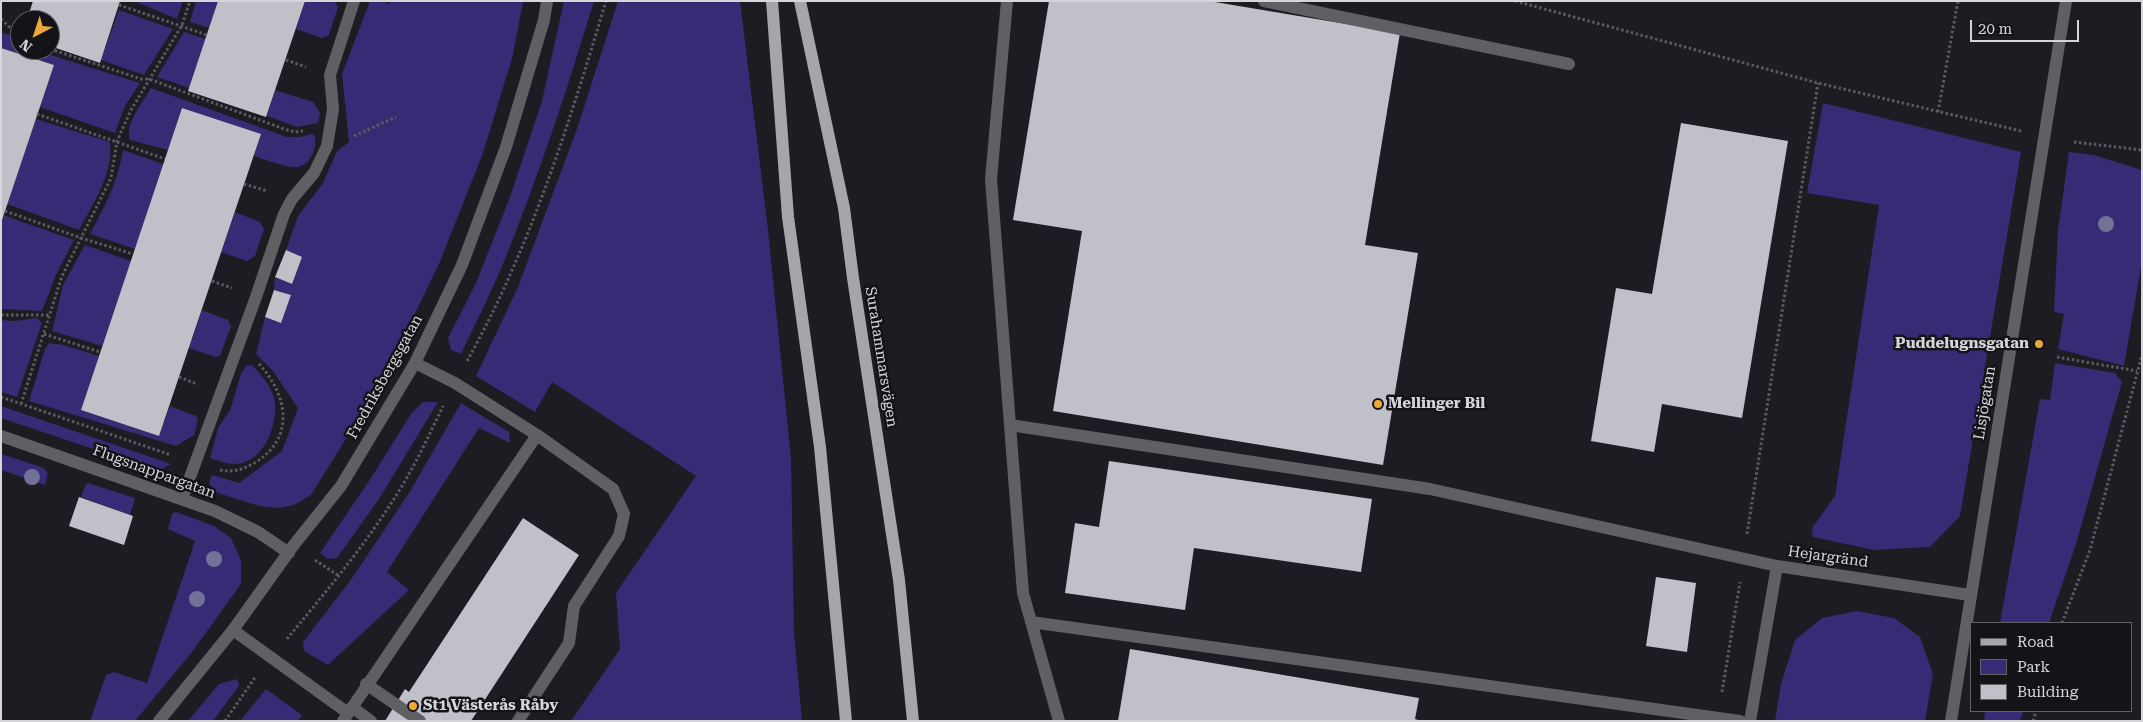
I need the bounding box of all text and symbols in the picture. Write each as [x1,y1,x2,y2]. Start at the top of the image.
north arrow [10,10,60,60]
scale bar [1973,10,2082,42]
text: 20 m [1978,20,2012,38]
text: N [17,36,35,55]
street label: Surahammarsvägen [861,286,901,428]
street label: Fredriksbergsgatan [343,312,427,442]
place label: Puddelugnsgatan [1895,335,2029,353]
marker: Puddelugnsgatan [2033,338,2045,350]
street label: Lisjögatan [1970,365,2000,441]
place label: Mellinger Bil [1388,395,1485,413]
marker: Mellinger Bil [1372,398,1384,410]
street label: Flugsnappargatan [90,441,218,503]
street label: Hejargränd [1787,542,1869,572]
legend [1970,622,2133,712]
text: Road [2017,633,2054,651]
text: Park [2017,658,2050,676]
text: Building [2017,683,2078,701]
place label: St1 Västerås Råby [423,697,558,715]
marker: St1 Västerås Råby [407,700,419,712]

